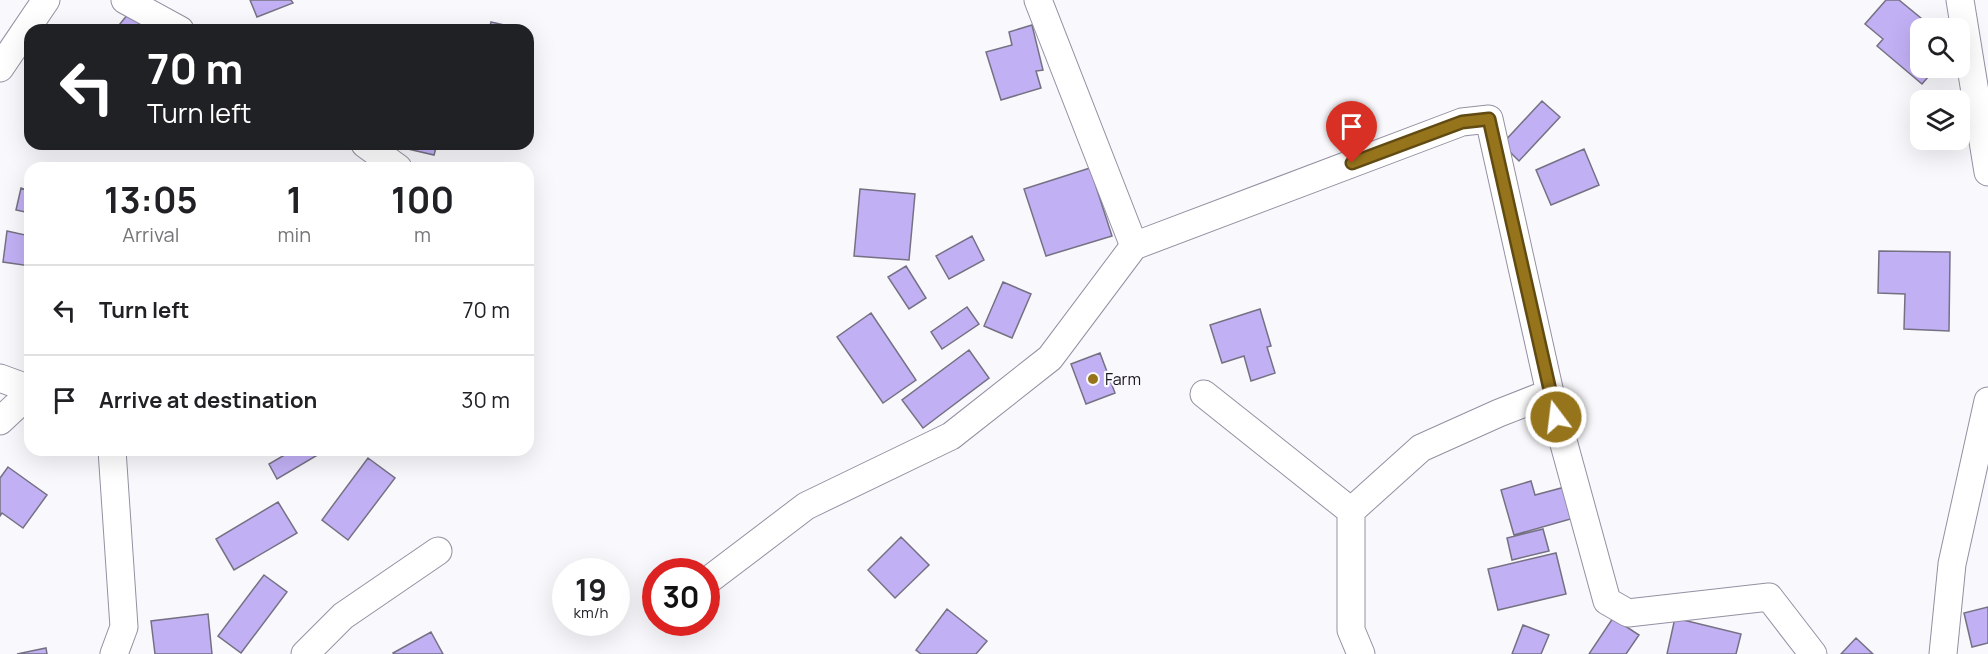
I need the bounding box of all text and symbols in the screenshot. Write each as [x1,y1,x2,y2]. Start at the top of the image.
map controls [1910,18,1970,150]
button: search [1910,18,1970,78]
text: 70 m [147,39,243,97]
icon: left [48,48,126,126]
button: layers [1910,90,1970,150]
text: Turn left [147,94,251,131]
pin [1326,101,1377,163]
icon: arrive [1335,110,1368,143]
text: 13:05 [104,175,198,224]
text: 1 [286,175,302,224]
text: 100 [391,175,454,224]
text: Arrival [122,221,179,248]
text: min [278,221,311,248]
text: m [414,221,431,248]
icon: left [48,294,81,327]
text: Turn left [99,295,189,325]
text: 70 m [462,295,510,325]
place label: Farm [1105,368,1141,390]
marker: Farm [1086,372,1100,386]
icon: arrive [48,384,81,417]
text: Arrive at destination [99,385,317,415]
text: 30 m [461,385,510,415]
position arrow [1524,385,1588,449]
speed limit sign: 30 [642,558,720,636]
text: 19 [575,569,607,610]
text: km/h [574,602,608,623]

